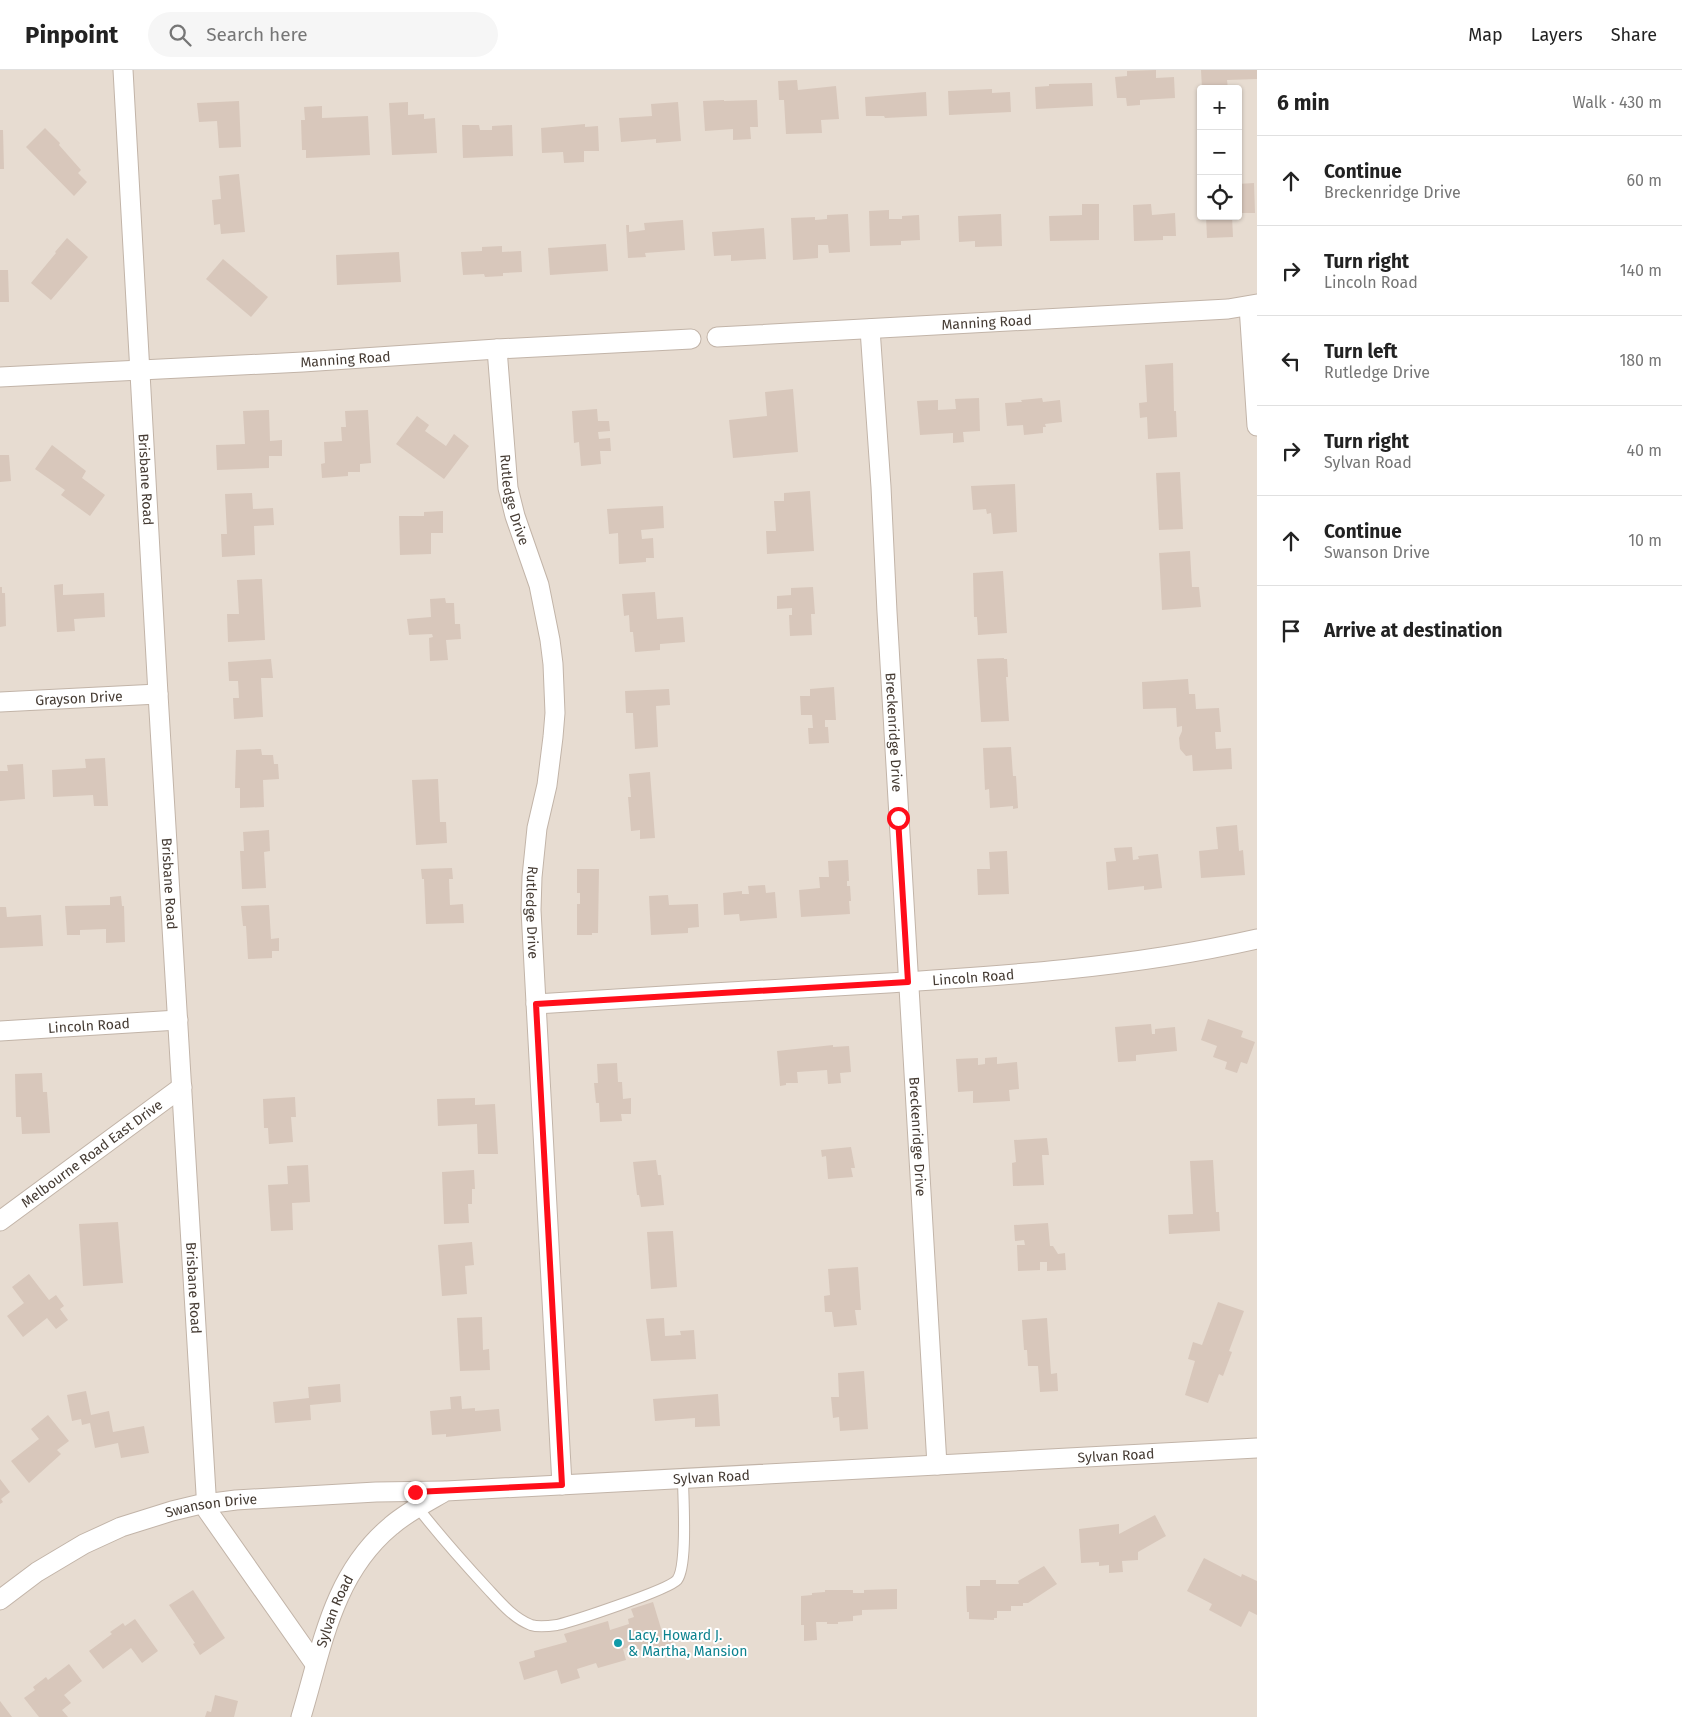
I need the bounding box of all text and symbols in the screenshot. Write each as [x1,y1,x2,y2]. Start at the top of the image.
search box [148,12,498,57]
text: Pinpoint [25,21,118,49]
icon: search [166,21,194,49]
text: Search here [206,23,308,46]
text: Map [1468,24,1503,46]
text: Layers [1531,24,1583,46]
text: Share [1611,24,1657,46]
map controls [1197,85,1242,220]
button: + [1197,85,1242,130]
text: 6 min [1277,90,1330,116]
text: Walk · 430 m [1572,93,1662,112]
button: − [1197,130,1242,175]
text: Continue [1324,160,1402,183]
icon: ahead [1277,167,1305,195]
text: 60 m [1627,171,1662,190]
button: locate [1197,175,1242,220]
text: Breckenridge Drive [1324,183,1461,202]
text: Turn right [1324,250,1409,273]
icon: right [1277,257,1305,285]
text: 140 m [1620,261,1662,280]
text: Lincoln Road [1324,273,1418,292]
street label: Manning Road [941,312,1032,334]
text: Turn left [1324,340,1398,363]
icon: left [1277,347,1305,375]
street label: Manning Road [300,348,391,371]
text: 180 m [1619,351,1662,370]
text: Rutledge Drive [1324,363,1430,382]
text: Turn right [1324,430,1409,453]
street label: Brisbane Road [134,433,157,526]
icon: right [1277,437,1305,465]
text: 40 m [1627,441,1662,460]
text: Sylvan Road [1324,453,1412,472]
street label: Rutledge Drive [496,454,532,547]
text: Continue [1324,520,1402,543]
icon: ahead [1277,527,1305,555]
text: 10 m [1628,531,1662,550]
text: Swanson Drive [1324,543,1430,562]
icon: arrive [1277,617,1305,645]
text: Arrive at destination [1324,619,1503,642]
street label: Breckenridge Drive [882,672,906,793]
street label: Grayson Drive [35,688,123,709]
route start [887,807,910,830]
street label: Brisbane Road [158,837,180,930]
street label: Rutledge Drive [522,865,542,959]
street label: Lincoln Road [932,966,1015,989]
street label: Lincoln Road [47,1015,130,1037]
street label: Breckenridge Drive [905,1076,929,1197]
street label: Melbourne Road East Drive [18,1096,166,1211]
street label: Brisbane Road [182,1241,204,1334]
street label: Sylvan Road [1077,1445,1155,1467]
street label: Sylvan Road [673,1467,750,1488]
route end [404,1481,427,1504]
street label: Swanson Drive [163,1491,258,1522]
street label: Sylvan Road [313,1572,357,1650]
place label: Lacy, Howard J. & Martha, Mansion [628,1627,747,1660]
marker: Lacy, Howard J. & Martha, Mansion [612,1637,624,1649]

